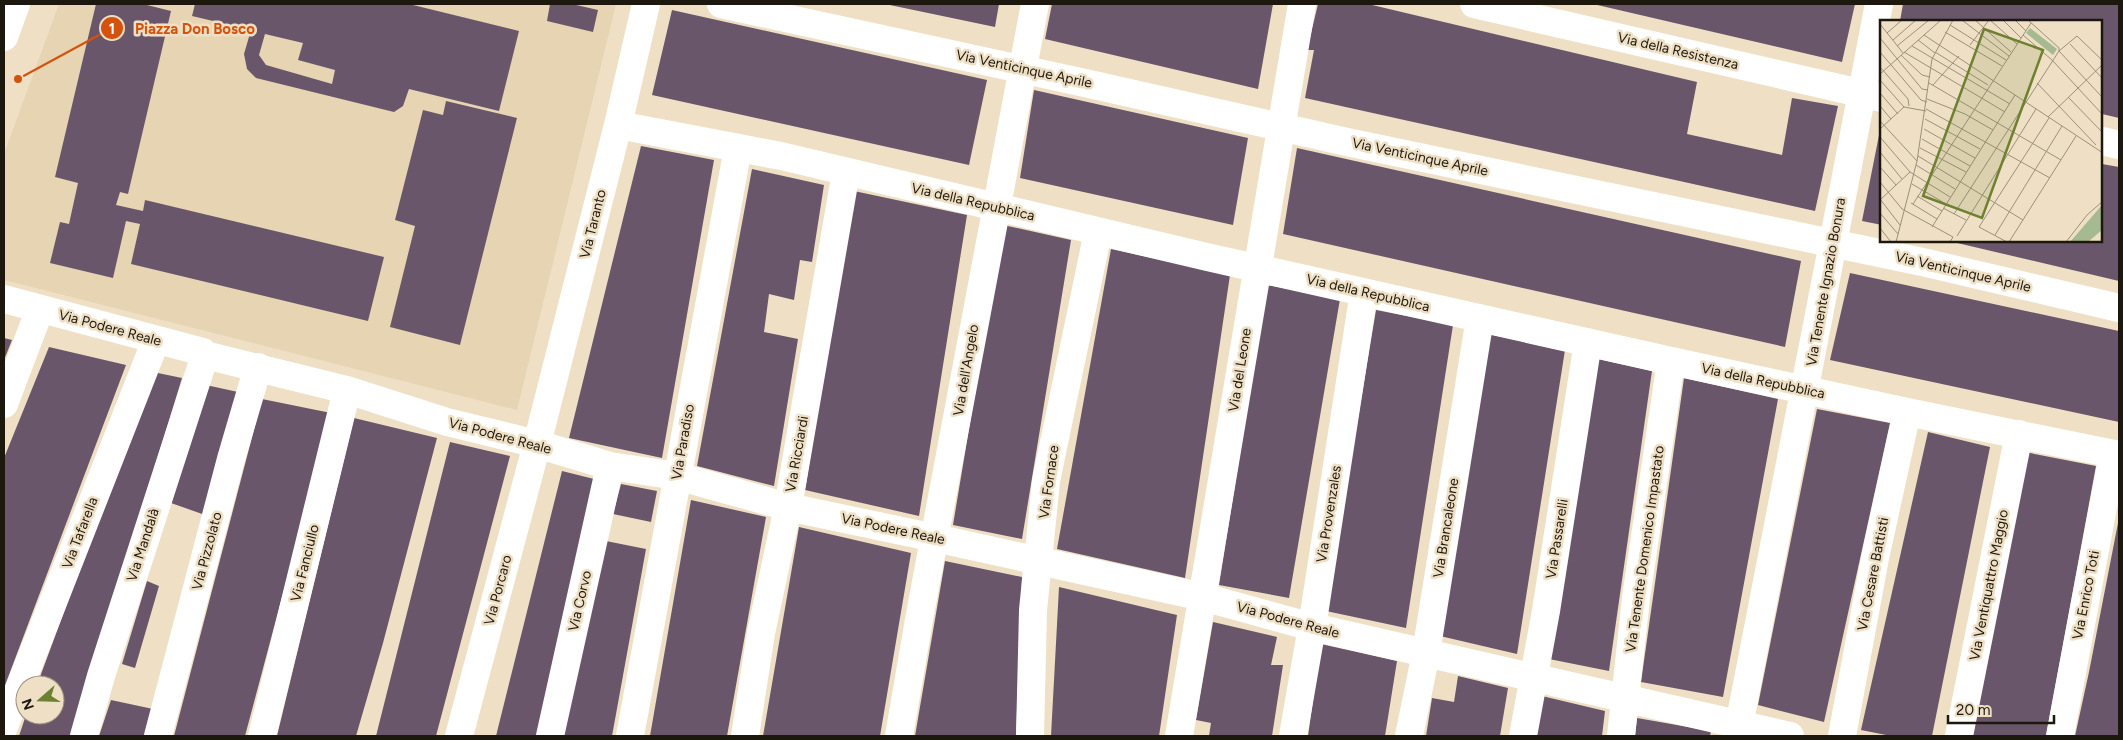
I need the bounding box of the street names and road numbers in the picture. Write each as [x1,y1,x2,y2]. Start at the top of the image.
street label: Via della Resistenza [1616,29,1740,73]
street label: Via Venticinque Aprile [954,46,1094,92]
street label: Via Venticinque Aprile [1350,134,1490,180]
street label: Via della Repubblica [910,180,1036,224]
street label: Via Taranto [576,188,610,260]
street label: Via Tenente Ignazio Bonura [1803,197,1849,367]
street label: Via Venticinque Aprile [1893,248,2033,296]
street label: Via della Repubblica [1305,271,1431,315]
street label: Via Podere Reale [57,306,164,350]
street label: Via dell'Angelo [950,323,982,417]
street label: Via del Leone [1225,327,1255,413]
street label: Via della Repubblica [1700,360,1826,402]
street label: Via Paradiso [668,403,698,481]
street label: Via Podere Reale [447,414,554,458]
street label: Via Ricciardi [782,414,812,494]
street label: Via Fornace [1035,444,1063,520]
street label: Via Tenente Domenico Impastato [1622,445,1668,653]
street label: Via Provenzales [1313,464,1345,564]
street label: Via Brancaleone [1430,477,1462,579]
street label: Via Tafarella [59,495,101,571]
street label: Via Passarelli [1542,498,1572,580]
street label: Via Mandalà [123,506,163,584]
street label: Via Ventiquattro Maggio [1966,508,2012,662]
street label: Via Pizzolato [188,510,226,592]
street label: Via Podere Reale [840,510,947,548]
street label: Via Cesare Battisti [1854,516,1892,632]
street label: Via Fanciullo [287,523,323,603]
street label: Via Enrico Toti [2069,549,2103,641]
street label: Via Porcaro [480,553,516,627]
street label: Via Corvo [565,569,595,633]
street label: Via Podere Reale [1235,598,1342,642]

